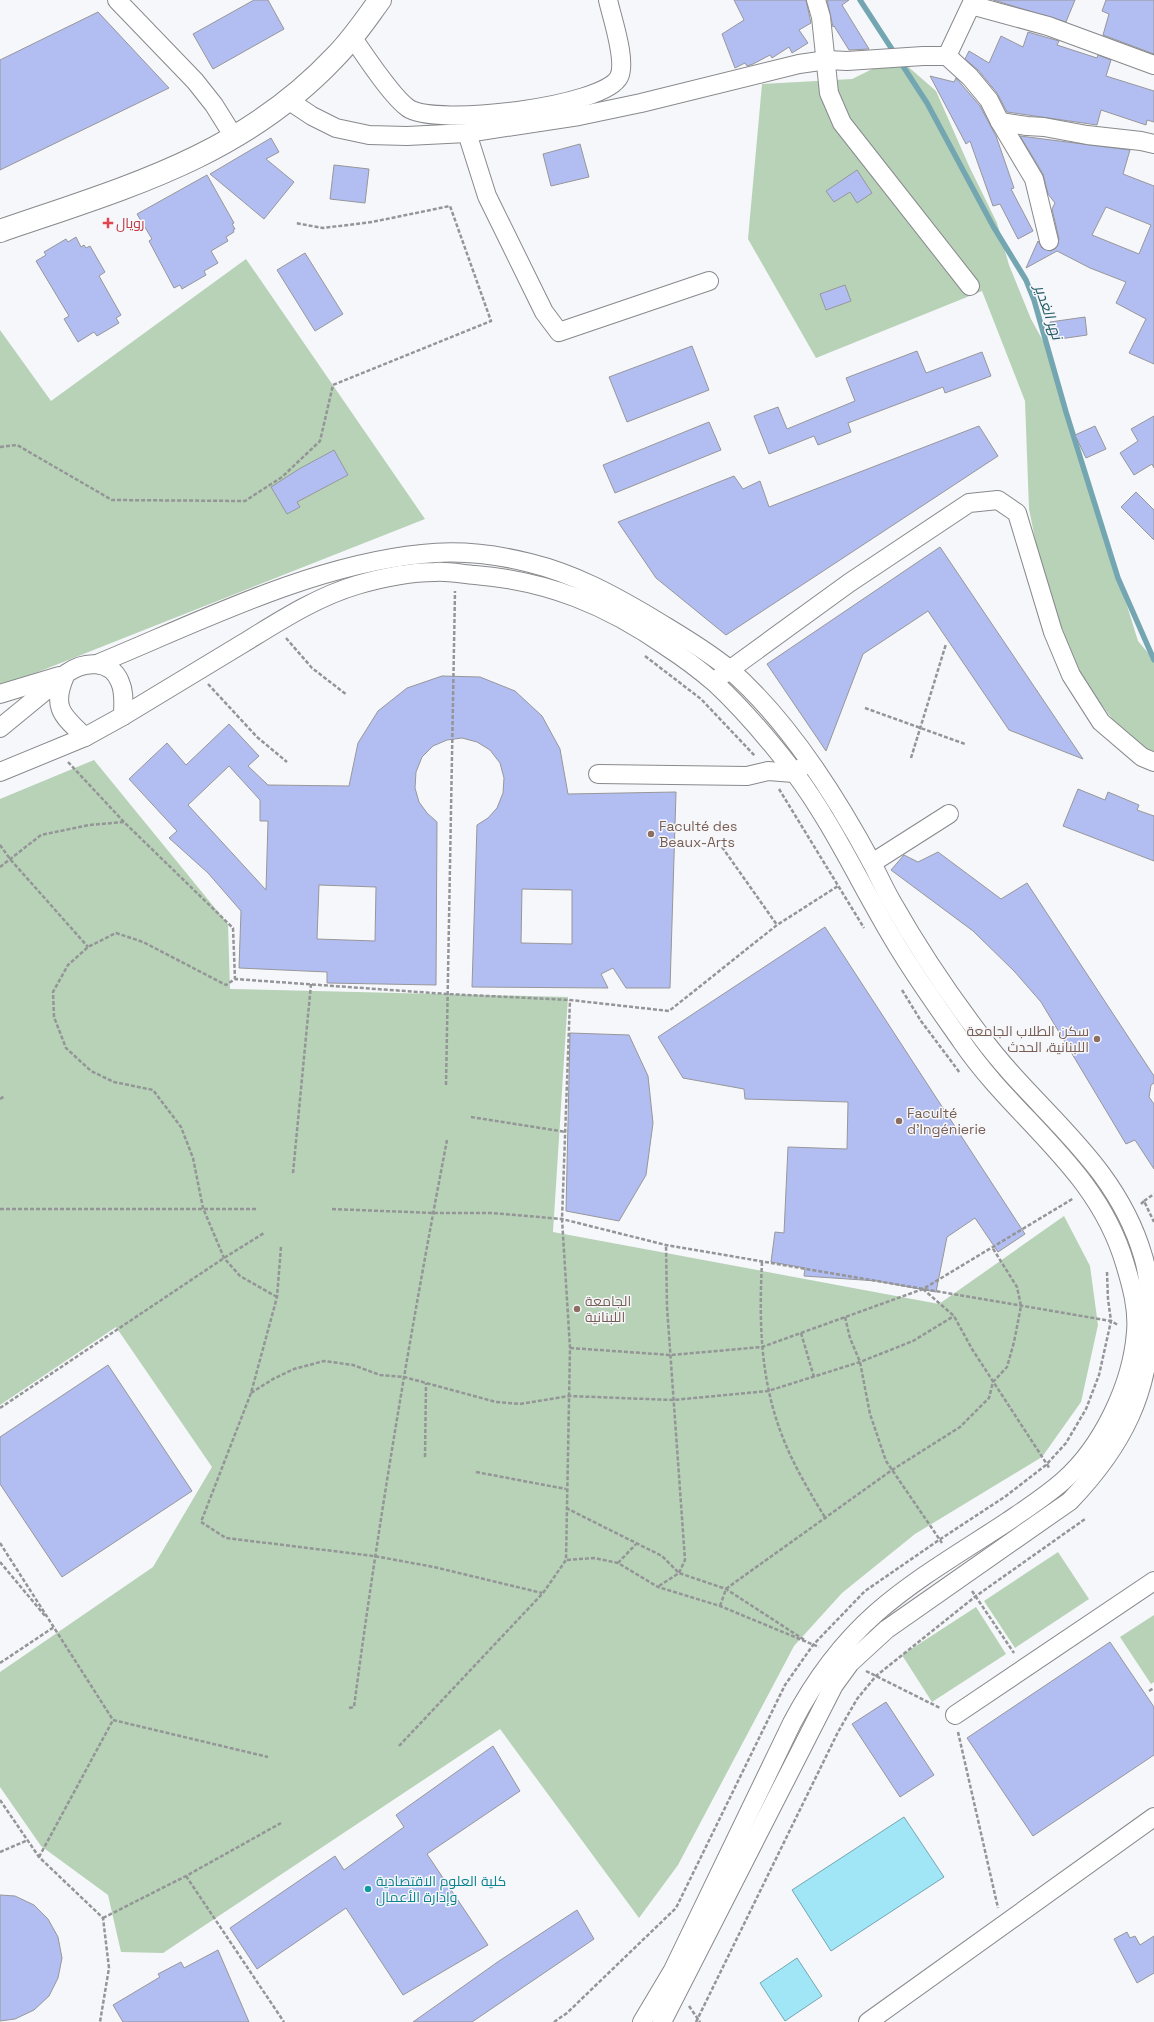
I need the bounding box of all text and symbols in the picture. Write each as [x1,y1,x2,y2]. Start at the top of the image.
place label: رويال [116,214,145,232]
marker: رويال [103,218,113,228]
water label: نهر الغدير [1030,280,1068,344]
place label: Faculté des Beaux-Arts [659,817,737,851]
marker: Faculté des Beaux-Arts [646,829,656,839]
place label: سكن الطلاب الجامعة اللبنانية، الحدث [967,1022,1089,1056]
marker: سكن الطلاب الجامعة اللبنانية، الحدث [1092,1034,1102,1044]
place label: Faculté d'Ingénierie [907,1104,986,1138]
marker: Faculté d'Ingénierie [894,1116,904,1126]
place label: الجامعة اللبنانية [585,1292,631,1326]
marker: الجامعة اللبنانية [572,1304,582,1314]
place label: كلية العلوم الاقتصادية وإدارة الأعمال [376,1872,506,1906]
marker: كلية العلوم الاقتصادية وإدارة الأعمال [363,1884,373,1894]

